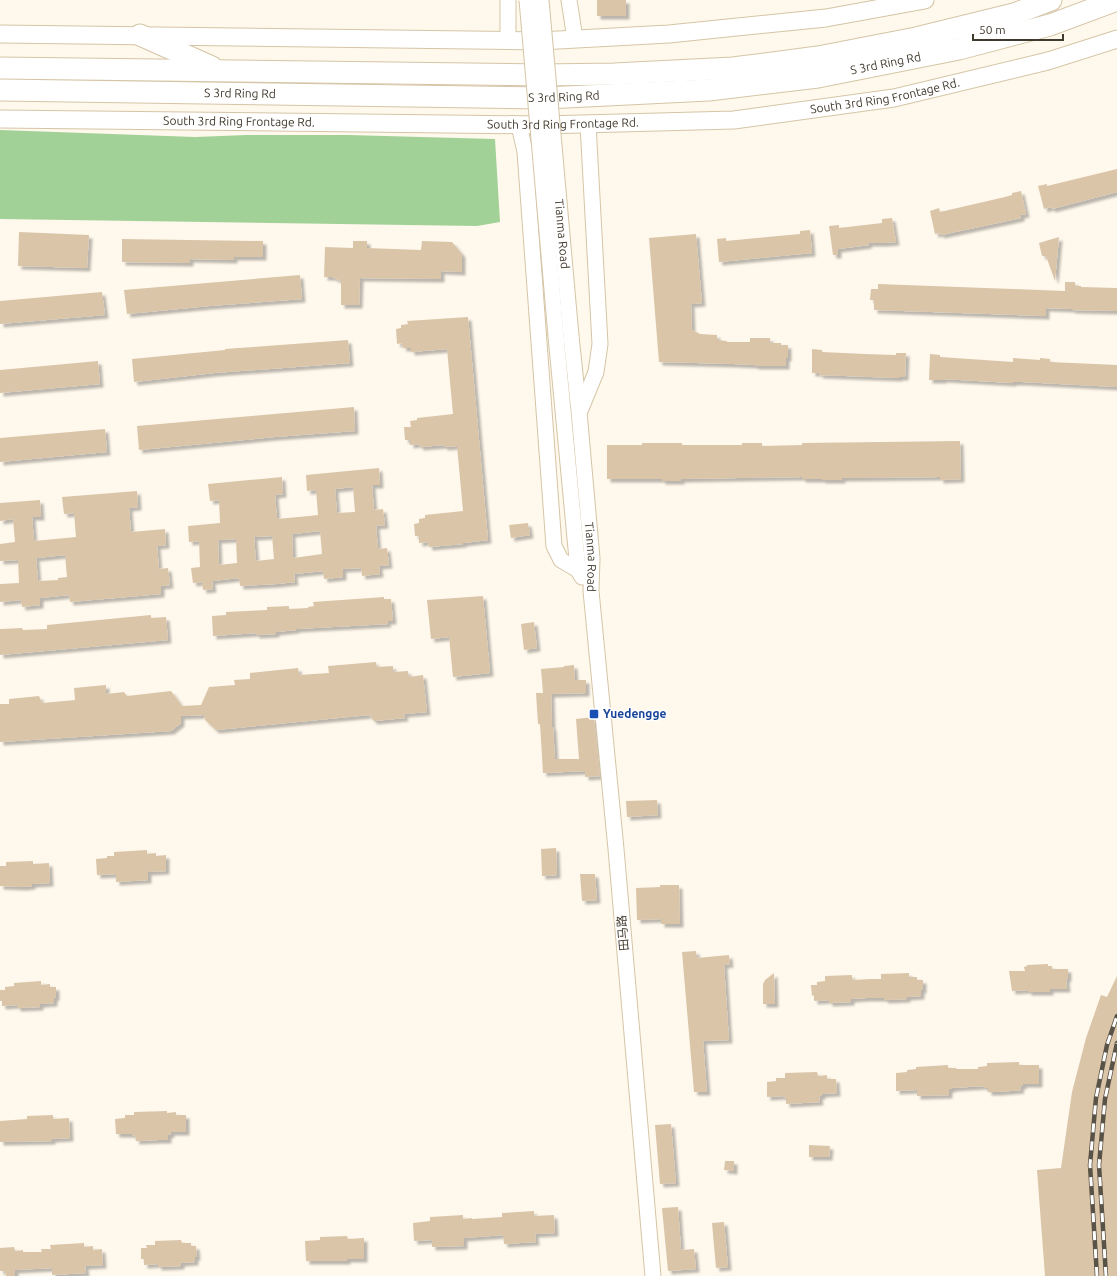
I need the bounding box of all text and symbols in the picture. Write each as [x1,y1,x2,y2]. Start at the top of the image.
scale bar [973,16,1063,42]
text: 50 m [979,23,1006,36]
street label: S 3rd Ring Rd [849,50,922,76]
street label: South 3rd Ring Frontage Rd. [809,75,961,115]
street label: S 3rd Ring Rd [204,86,276,100]
street label: S 3rd Ring Rd [528,88,600,104]
street label: South 3rd Ring Frontage Rd. [163,114,315,128]
street label: South 3rd Ring Frontage Rd. [487,115,639,131]
street label: Tianma Road [553,199,572,269]
street label: Tianma Road [583,522,599,592]
place label: Yuedengge [603,707,667,720]
marker: Yuedengge [588,708,600,720]
street label: 田马路 [614,915,631,952]

